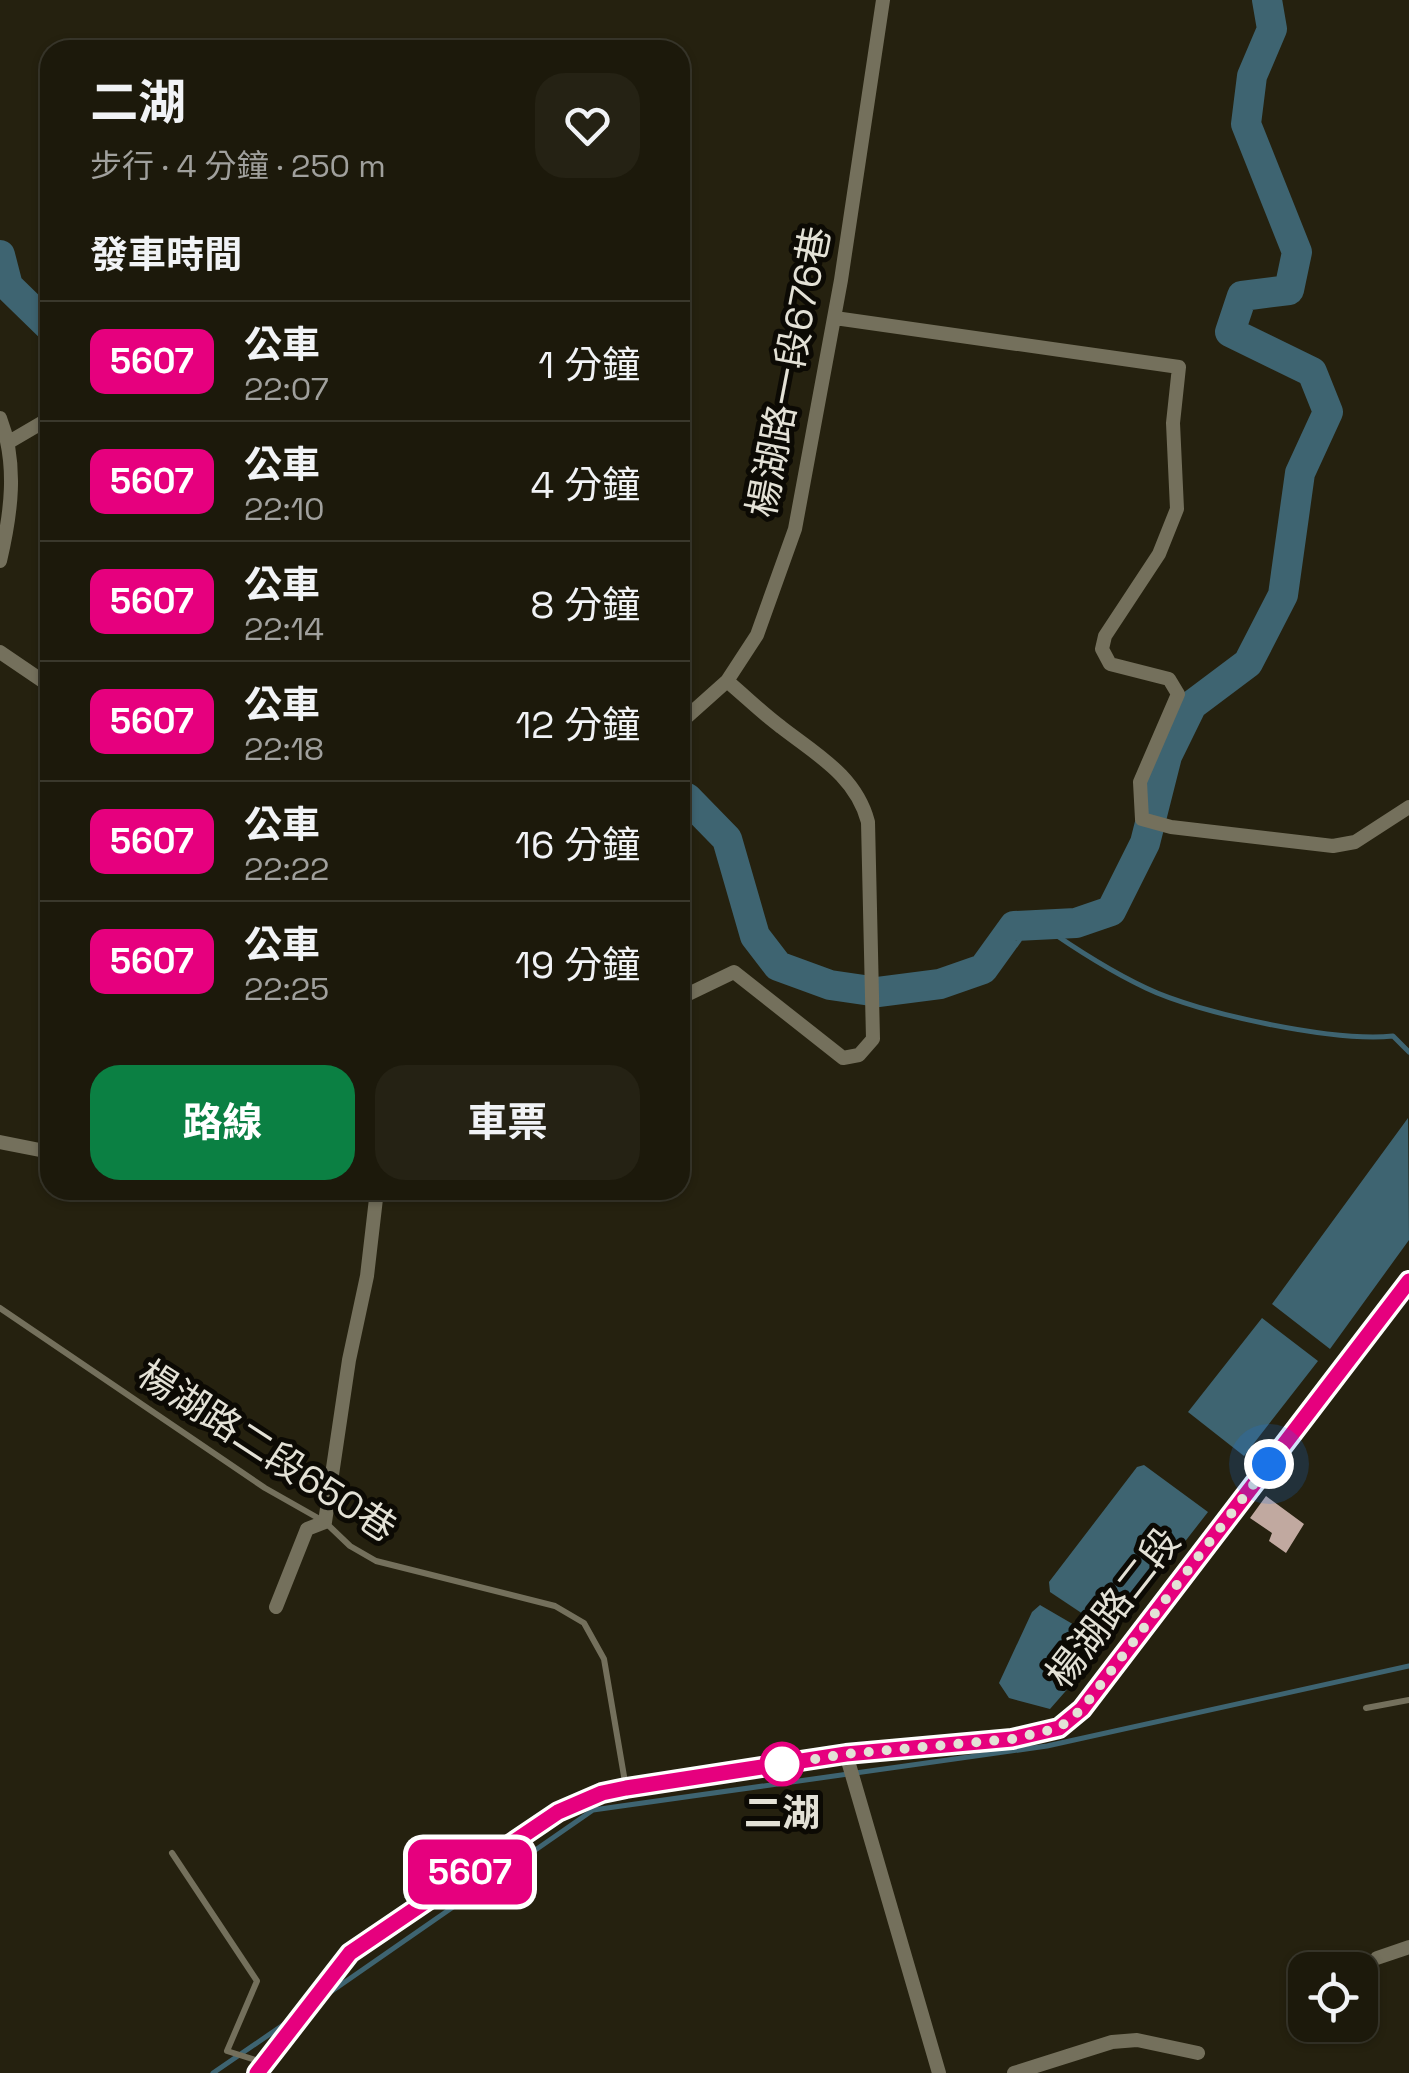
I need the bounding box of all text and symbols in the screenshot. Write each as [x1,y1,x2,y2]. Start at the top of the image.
text: 二湖 [90,72,186,133]
button: heart [535,73,640,178]
text: 步行 · 4 分鐘 · 250 m [90,146,386,186]
street label: 楊湖路一段676巷 [737,223,841,521]
text: 發車時間 [90,231,242,279]
text: 公車 [244,321,320,369]
text: 5607 [110,339,194,383]
text: 1 分鐘 [538,341,640,389]
text: 22:07 [244,369,329,409]
text: 公車 [244,441,320,489]
text: 5607 [110,459,194,503]
text: 4 分鐘 [530,461,640,509]
text: 22:10 [244,489,325,529]
text: 公車 [244,561,320,609]
text: 5607 [110,579,194,623]
text: 8 分鐘 [531,581,640,629]
text: 22:14 [244,609,324,649]
text: 公車 [244,681,320,729]
text: 5607 [110,699,194,743]
text: 12 分鐘 [515,701,640,749]
text: 22:18 [244,729,324,769]
text: 公車 [244,801,320,849]
text: 5607 [110,819,194,863]
text: 16 分鐘 [515,821,640,869]
text: 22:22 [244,849,329,889]
text: 公車 [244,921,320,969]
text: 5607 [110,939,194,983]
text: 19 分鐘 [515,941,640,989]
text: 22:25 [244,969,329,1009]
button: 路線 [90,1065,355,1180]
button: 車票 [375,1065,640,1180]
street label: 楊湖路二段650巷 [129,1350,405,1552]
your location [1244,1439,1294,1489]
street label: 楊湖路二段 [1036,1518,1190,1698]
marker: 二湖 [761,1743,803,1785]
place label: 二湖 [744,1789,820,1837]
line badge: 5607 [400,1840,540,1904]
text: 5607 [428,1850,512,1894]
map controls [1288,1952,1378,2042]
button: locate [1288,1952,1378,2042]

